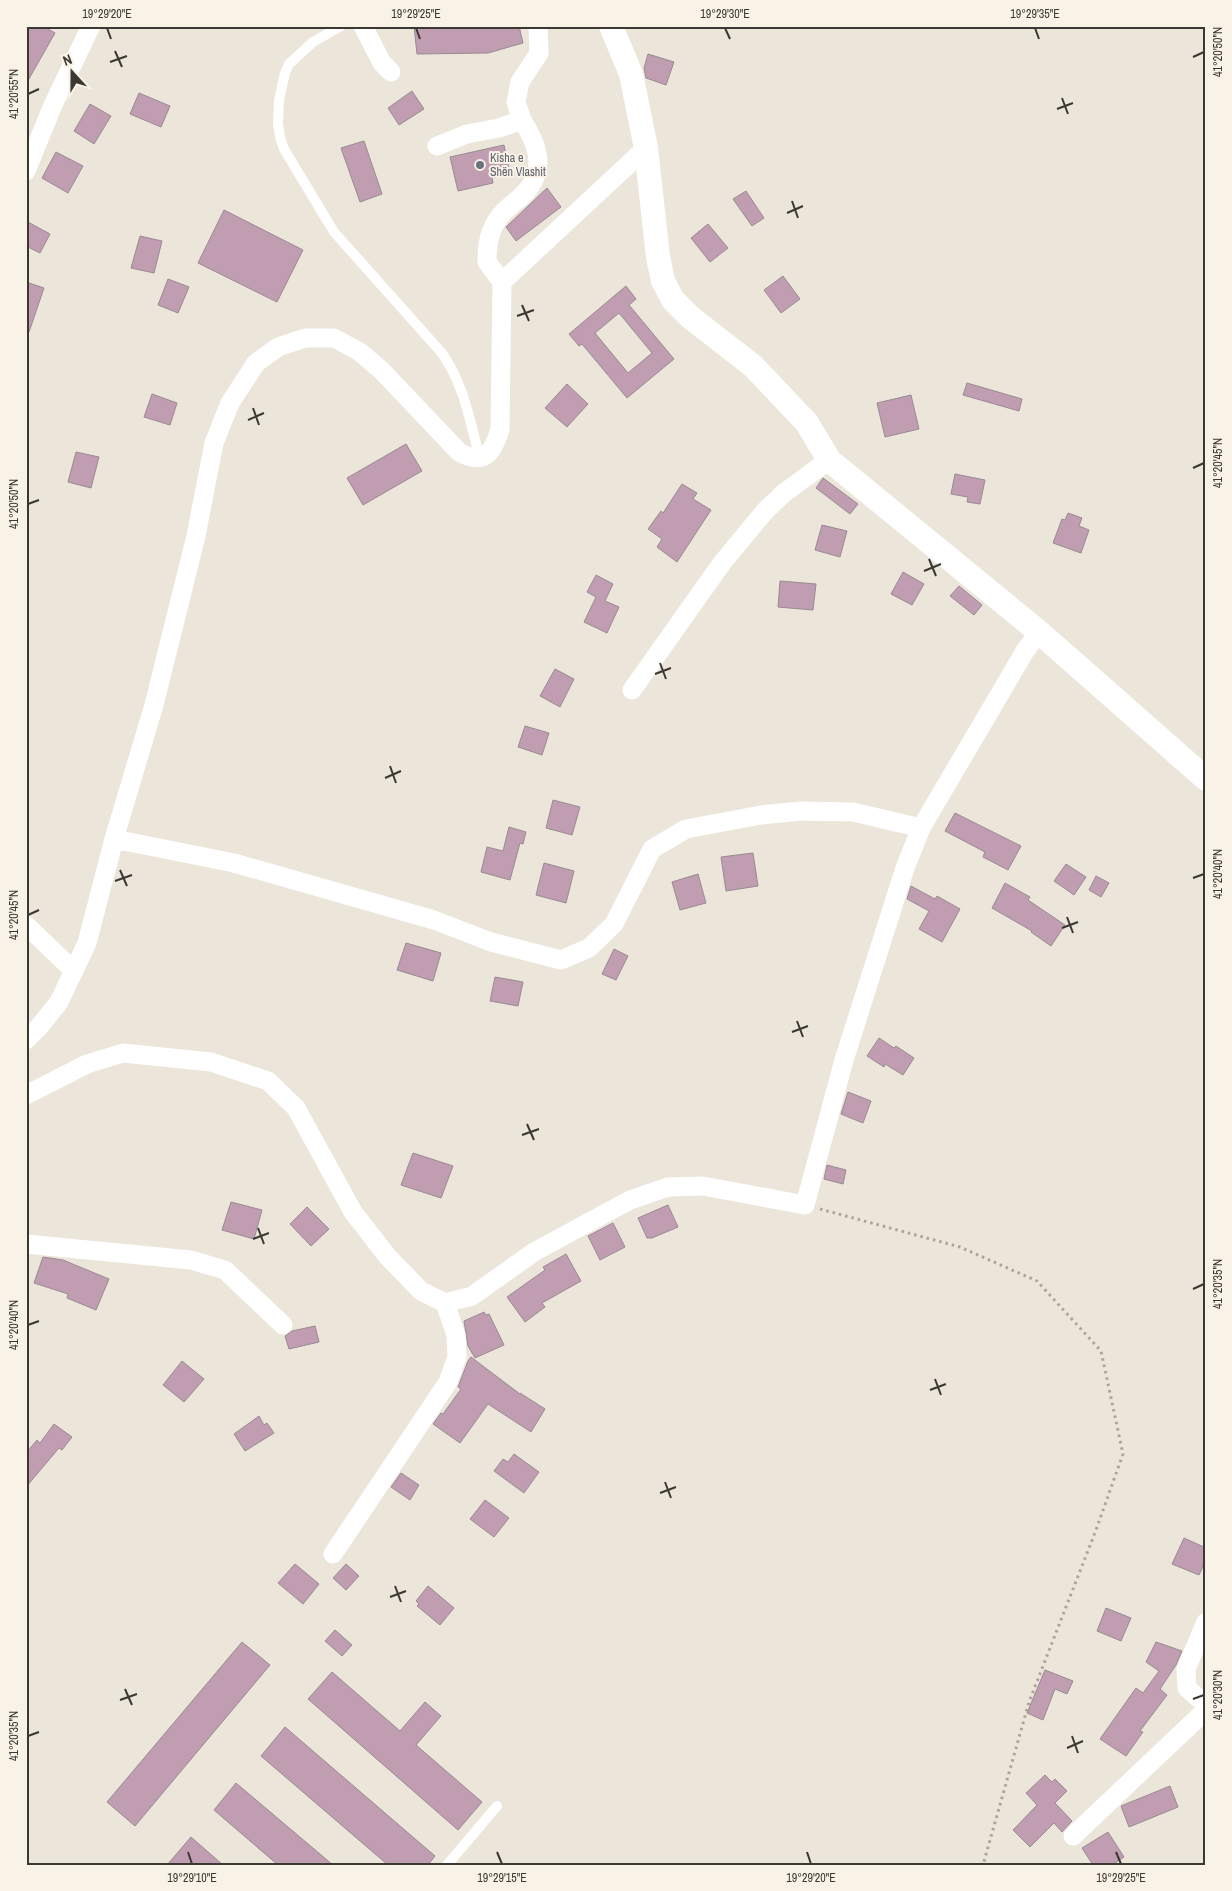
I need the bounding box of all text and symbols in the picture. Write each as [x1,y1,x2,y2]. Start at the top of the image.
text: 19°29'20"E [82,6,132,22]
text: 19°29'25"E [391,6,441,22]
text: 19°29'30"E [700,6,750,22]
text: 19°29'35"E [1010,6,1060,22]
text: 41°20'50"N [1210,27,1226,77]
north arrow [48,48,98,98]
text: N [60,50,74,70]
text: 41°20'55"N [6,69,22,119]
place label: Kisha e Shën Vlashit [490,150,546,180]
marker: Kisha e Shën Vlashit [474,159,486,171]
text: 41°20'45"N [1210,438,1226,488]
text: 41°20'50"N [6,479,22,529]
text: 41°20'40"N [1210,849,1226,899]
text: 41°20'45"N [6,890,22,940]
text: 41°20'35"N [1210,1259,1226,1309]
text: 41°20'40"N [6,1300,22,1350]
text: 41°20'30"N [1210,1670,1226,1720]
text: 41°20'35"N [6,1711,22,1761]
text: 19°29'10"E [167,1870,217,1886]
text: 19°29'15"E [477,1870,527,1886]
text: 19°29'20"E [786,1870,836,1886]
text: 19°29'25"E [1096,1870,1146,1886]

